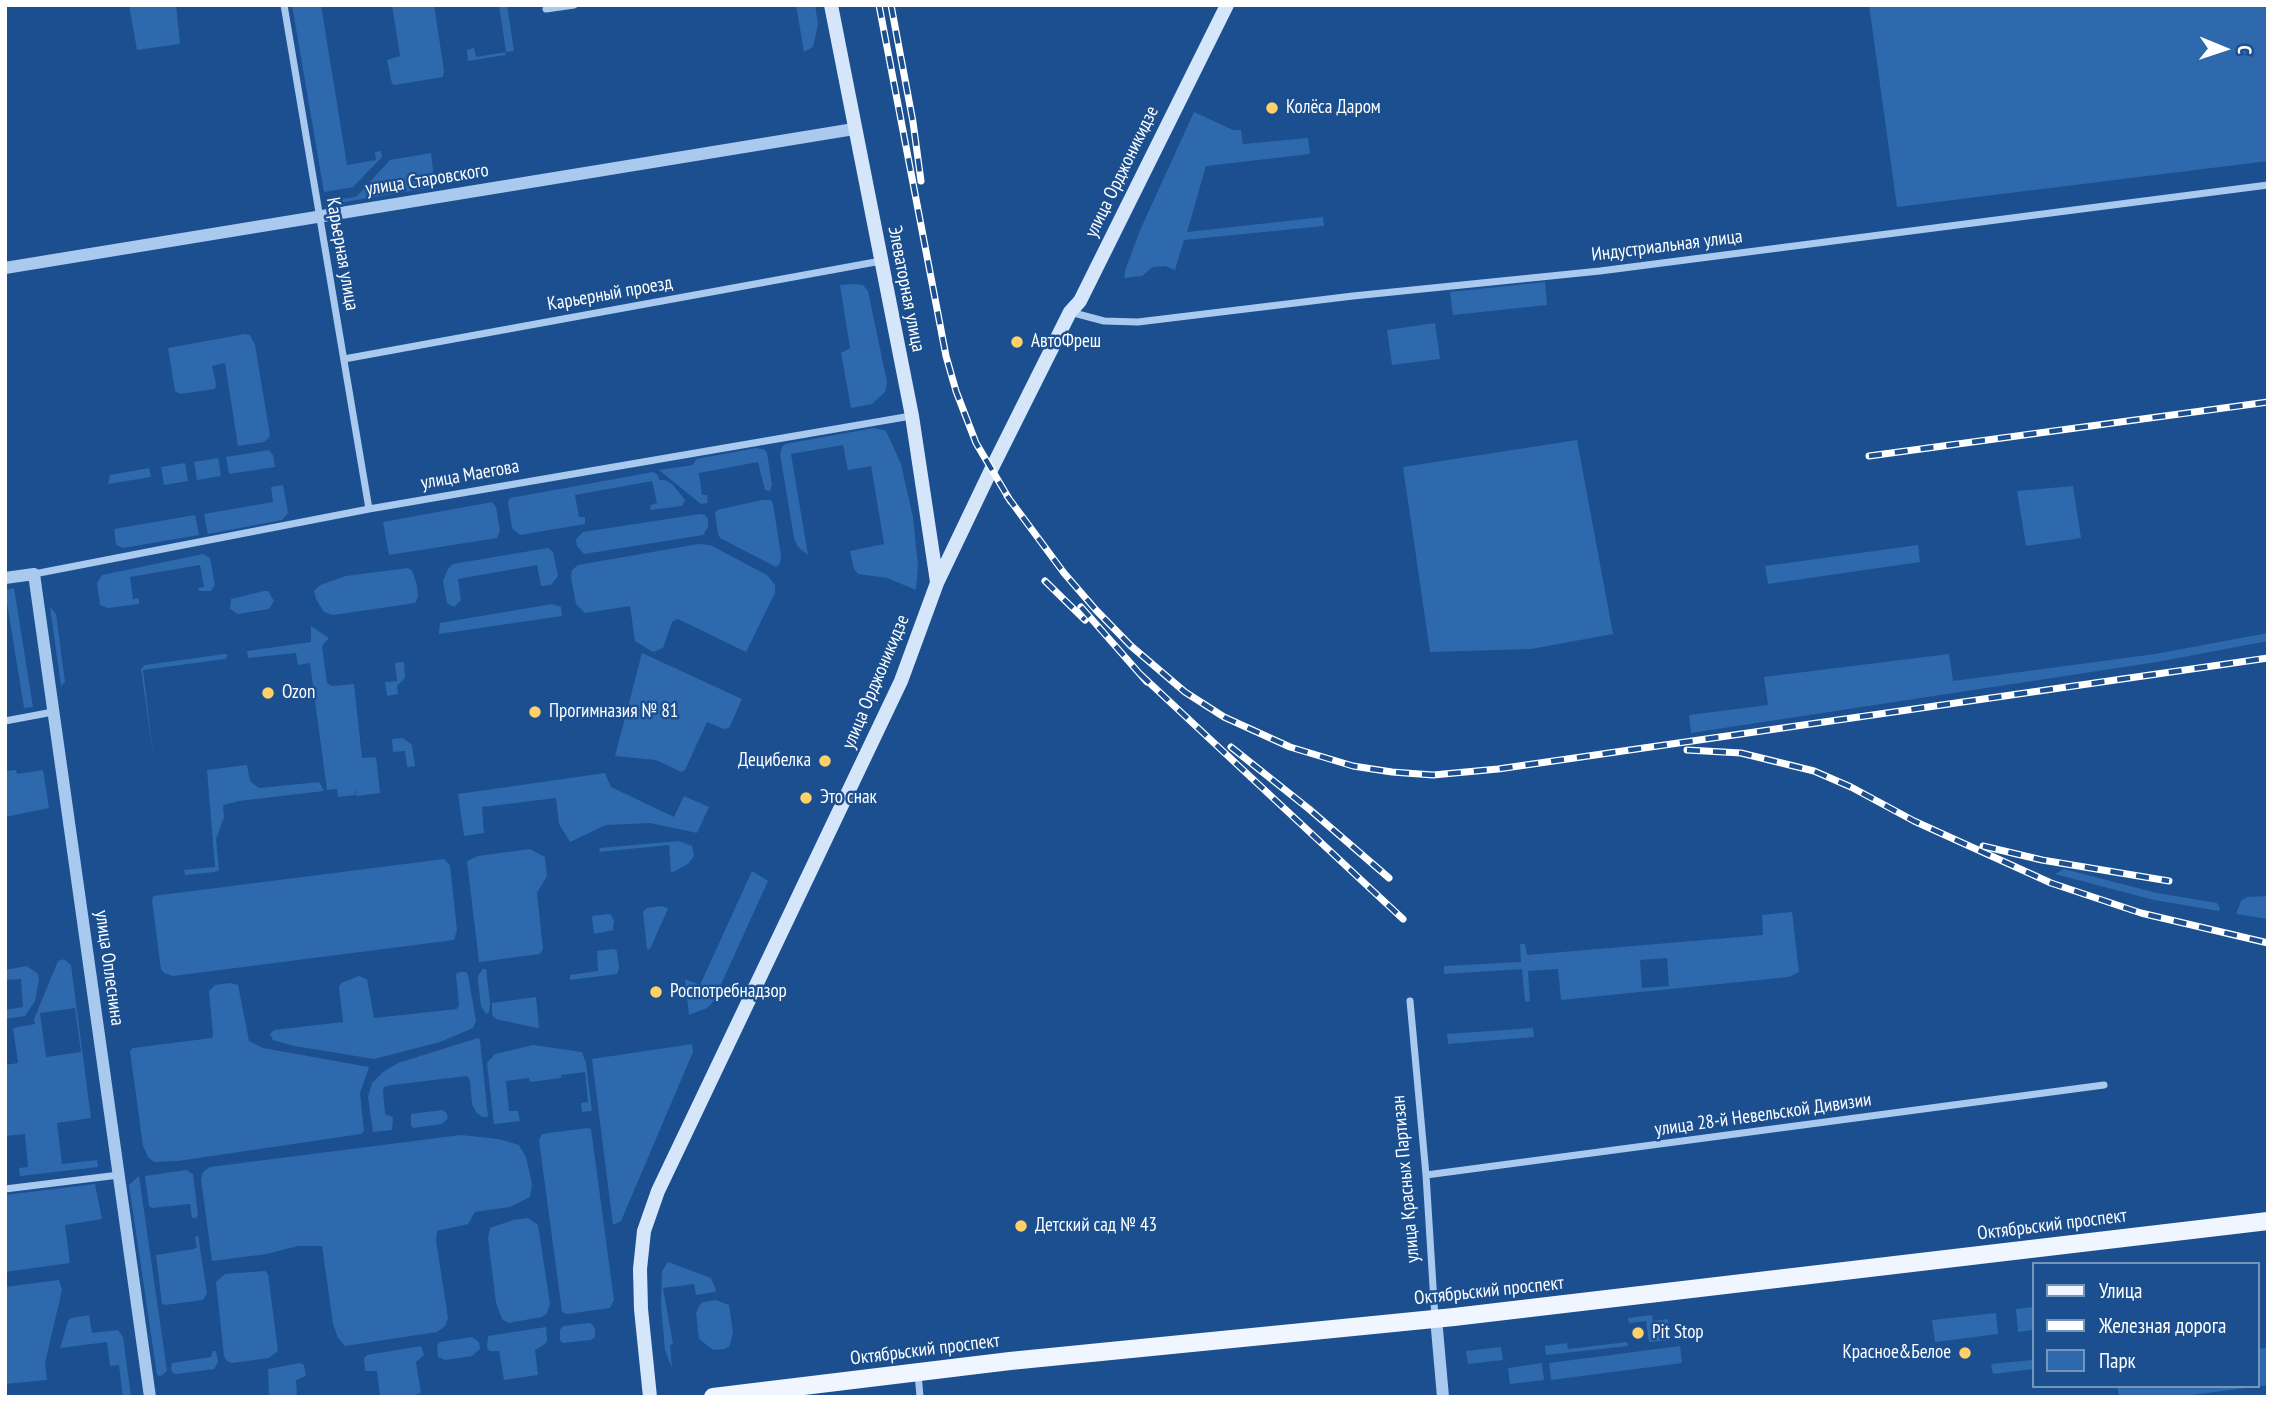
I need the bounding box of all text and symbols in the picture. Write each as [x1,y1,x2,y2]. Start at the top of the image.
north arrow [2189,14,2259,84]
text: С [2233,45,2257,54]
place label: Колёса Даром [1286,97,1381,119]
marker: Колёса Даром [1264,100,1280,116]
street label: улица Орджоникидзе [1080,103,1164,241]
street label: улица Старовского [364,159,490,201]
street label: Карьерная улица [321,196,363,312]
street label: Элеваторная улица [883,224,929,354]
street label: Индустриальная улица [1590,225,1744,267]
street label: Карьерный проезд [546,272,674,316]
place label: АвтоФреш [1031,331,1101,353]
marker: АвтоФреш [1009,334,1025,350]
street label: улица Маегова [419,455,521,495]
street label: улица Орджоникидзе [837,612,915,752]
place label: Ozon [282,682,315,704]
marker: Ozon [260,685,276,701]
place label: Прогимназия № 81 [549,701,678,723]
marker: Прогимназия № 81 [527,704,543,720]
place label: Децибелка [738,750,811,772]
marker: Децибелка [817,753,833,769]
place label: Это снак [820,787,877,809]
marker: Это снак [798,790,814,806]
street label: улица Оплеснина [90,909,128,1027]
place label: Роспотребнадзор [670,981,787,1003]
marker: Роспотребнадзор [648,984,664,1000]
street label: улица 28-й Невельской Дивизии [1653,1089,1873,1141]
street label: улица Красных Партизан [1387,1094,1425,1264]
street label: Октябрьский проспект [1976,1205,2128,1245]
place label: Детский сад № 43 [1035,1215,1157,1237]
marker: Детский сад № 43 [1013,1218,1029,1234]
legend [2032,1262,2259,1388]
street label: Октябрьский проспект [1413,1272,1565,1310]
text: Улица [2099,1277,2142,1304]
text: Железная дорога [2099,1312,2226,1339]
place label: Pit Stop [1652,1322,1704,1344]
marker: Pit Stop [1630,1325,1646,1341]
street label: Октябрьский проспект [849,1330,1001,1370]
place label: Красное&Белое [1842,1342,1951,1364]
marker: Красное&Белое [1957,1345,1973,1361]
text: Парк [2099,1347,2136,1374]

